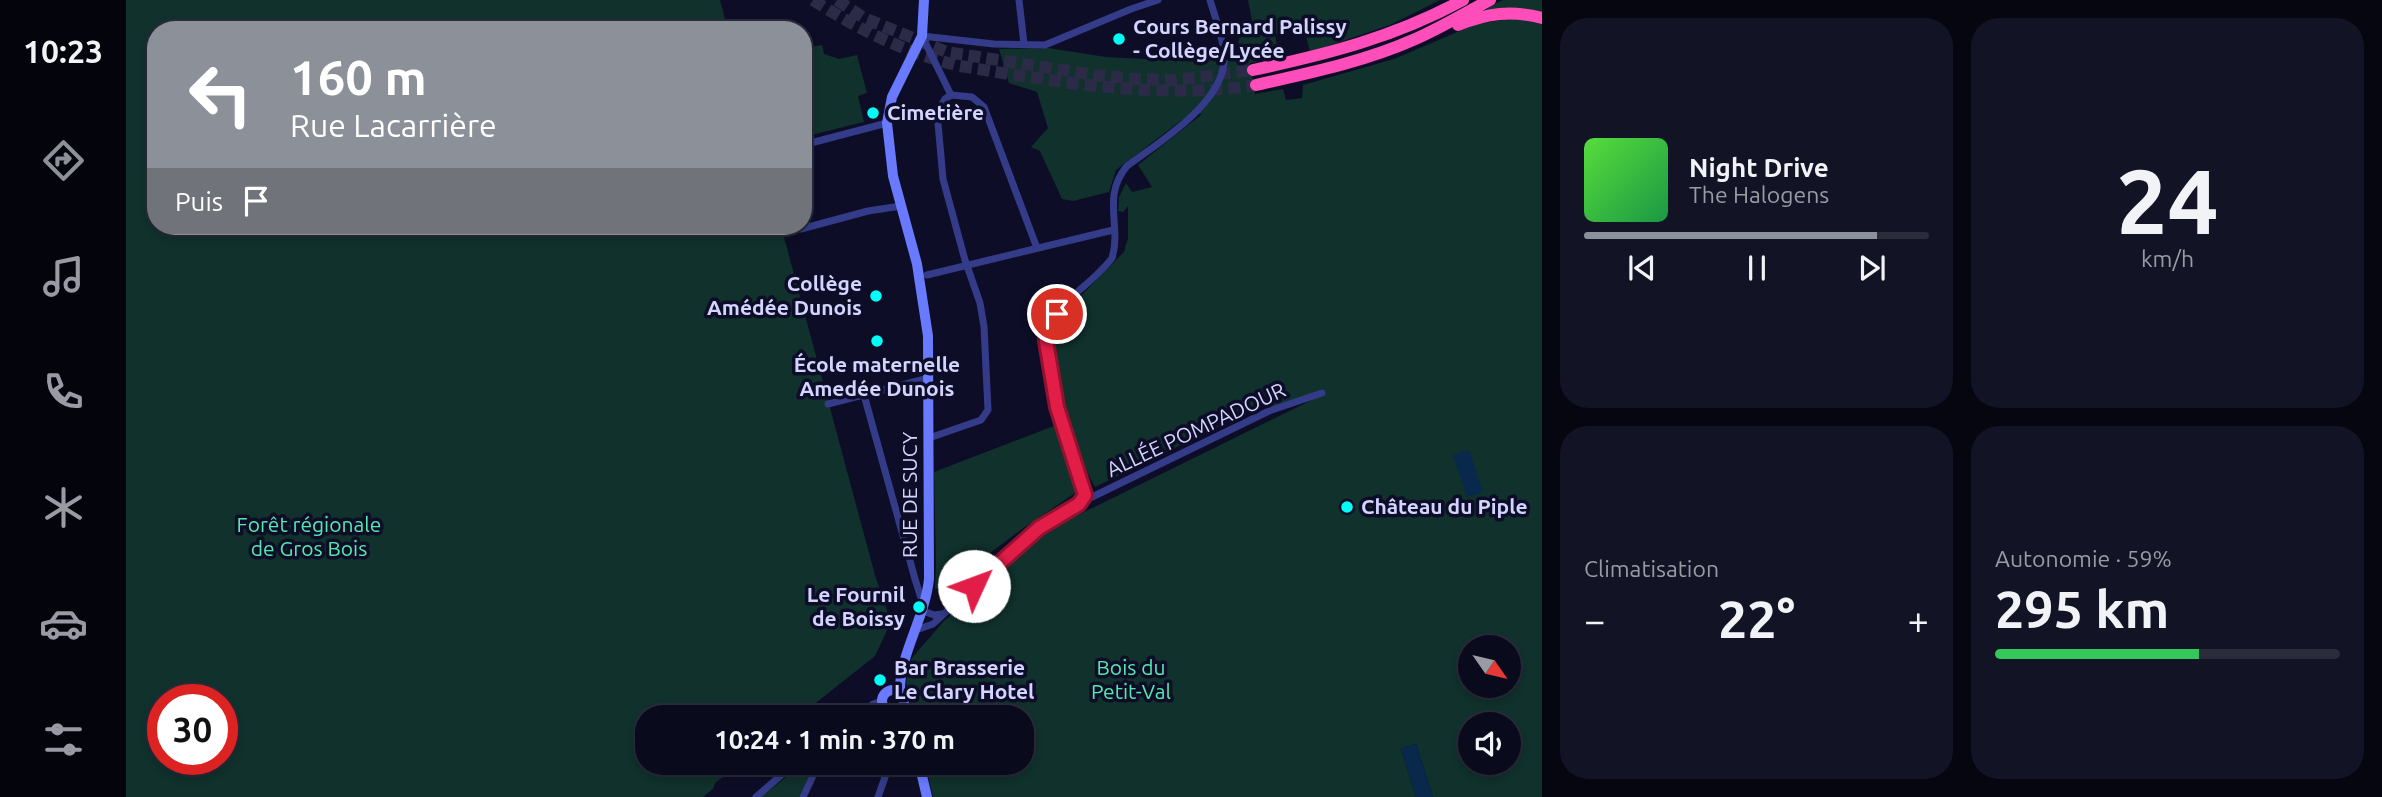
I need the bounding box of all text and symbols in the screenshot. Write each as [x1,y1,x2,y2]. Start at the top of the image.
place label: Cours Bernard Palissy - Collège/Lycée [1133,14,1347,62]
marker: Cours Bernard Palissy - Collège/Lycée [1111,31,1127,47]
text: 10:23 [23,33,103,69]
icon: left [175,49,266,140]
text: 160 m [290,49,427,104]
place label: Cimetière [887,100,984,124]
marker: Cimetière [865,105,881,121]
text: Rue Lacarrière [290,107,497,143]
icon: directions [39,136,88,185]
text: 24 [2116,149,2219,251]
text: Night Drive [1689,153,1829,182]
icon: arrive [237,182,275,220]
text: The Halogens [1689,182,1829,207]
text: Puis [175,187,223,216]
text: km/h [2141,246,2194,271]
icon: previous [1623,249,1661,287]
icon: pause [1738,249,1776,287]
icon: next [1853,249,1891,287]
icon: music [39,252,88,301]
place label: Collège Amédée Dunois [707,271,862,319]
pin [1027,284,1087,344]
marker: Collège Amédée Dunois [868,288,884,304]
icon: arrive [1038,295,1076,333]
marker: École maternelle Amedée Dunois [869,333,885,349]
place label: École maternelle Amedée Dunois [794,352,960,400]
icon: phone [39,367,88,416]
street label: ALLÉE POMPADOUR [1102,377,1289,481]
street label: RUE DE SUCY [897,432,921,558]
icon: climate [39,483,88,532]
place label: Château du Piple [1361,494,1528,518]
marker: Château du Piple [1339,499,1355,515]
park label: Forêt régionale de Gros Bois [237,512,381,560]
text: Autonomie · 59% [1995,546,2172,571]
position arrow [937,549,1011,623]
text: Climatisation [1584,556,1719,581]
text: 295 km [1995,580,2169,638]
place label: Le Fournil de Boissy [807,582,905,630]
text: 22° [1718,590,1795,648]
icon: car [39,599,88,648]
marker: Le Fournil de Boissy [911,599,927,615]
text: − [1584,599,1605,641]
text: + [1908,599,1929,641]
north arrow [1458,635,1521,698]
map controls [1458,635,1521,775]
place label: Bar Brasserie Le Clary Hotel [894,655,1034,703]
park label: Bois du Petit-Val [1091,655,1171,703]
marker: Bar Brasserie Le Clary Hotel [872,672,888,688]
speed limit sign: 30 [147,684,238,775]
button: sound [1458,712,1521,775]
icon: filters [39,715,88,764]
text: 10:24 · 1 min · 370 m [714,725,955,754]

